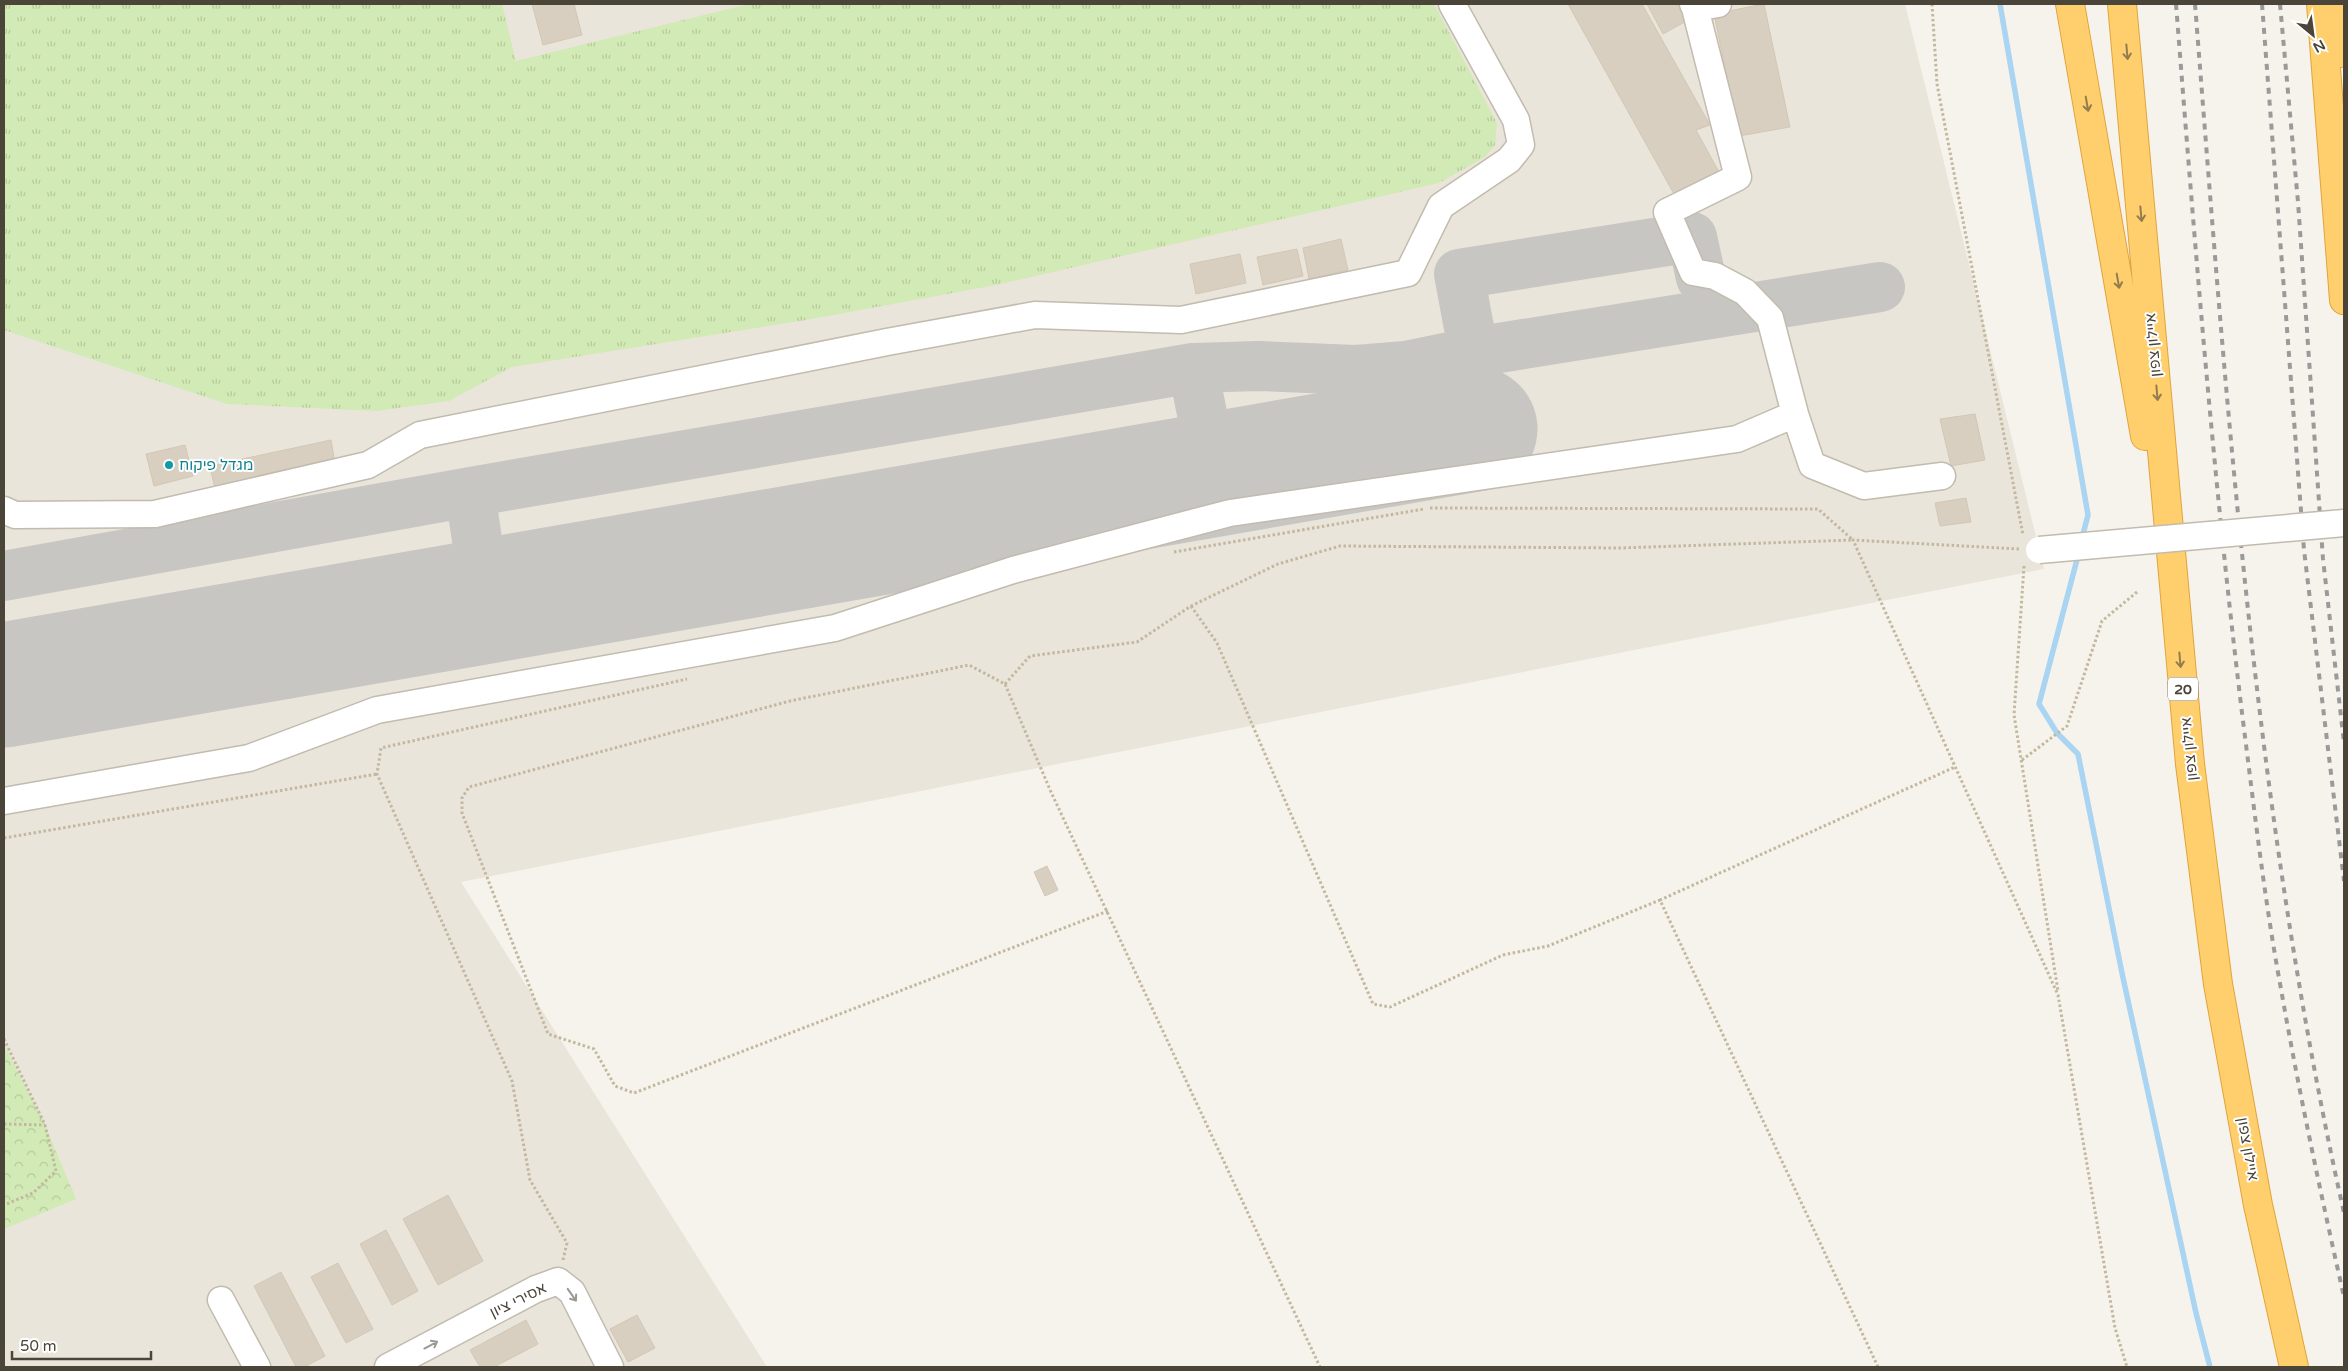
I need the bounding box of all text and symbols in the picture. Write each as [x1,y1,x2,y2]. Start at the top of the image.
north arrow [2288,10,2338,60]
text: N [2310,36,2328,56]
one-way arrow [2122,44,2132,60]
one-way arrow [2083,95,2093,111]
one-way arrow [2136,206,2146,222]
one-way arrow [2113,273,2123,289]
street label: איילון צפון [2141,312,2165,378]
one-way arrow [2152,385,2162,401]
place label: מגדל פיקוח [179,456,253,474]
marker: מגדל פיקוח [163,459,175,471]
one-way arrow [2176,652,2185,668]
road number: 20 [2168,678,2198,701]
street label: איילון צפון [2177,716,2201,782]
street label: איילון צפון [2234,1116,2262,1182]
street label: אסירי ציון [487,1279,549,1321]
one-way arrow [567,1288,577,1302]
scale bar [12,1328,151,1360]
text: 50 m [20,1337,57,1355]
one-way arrow [423,1339,438,1349]

